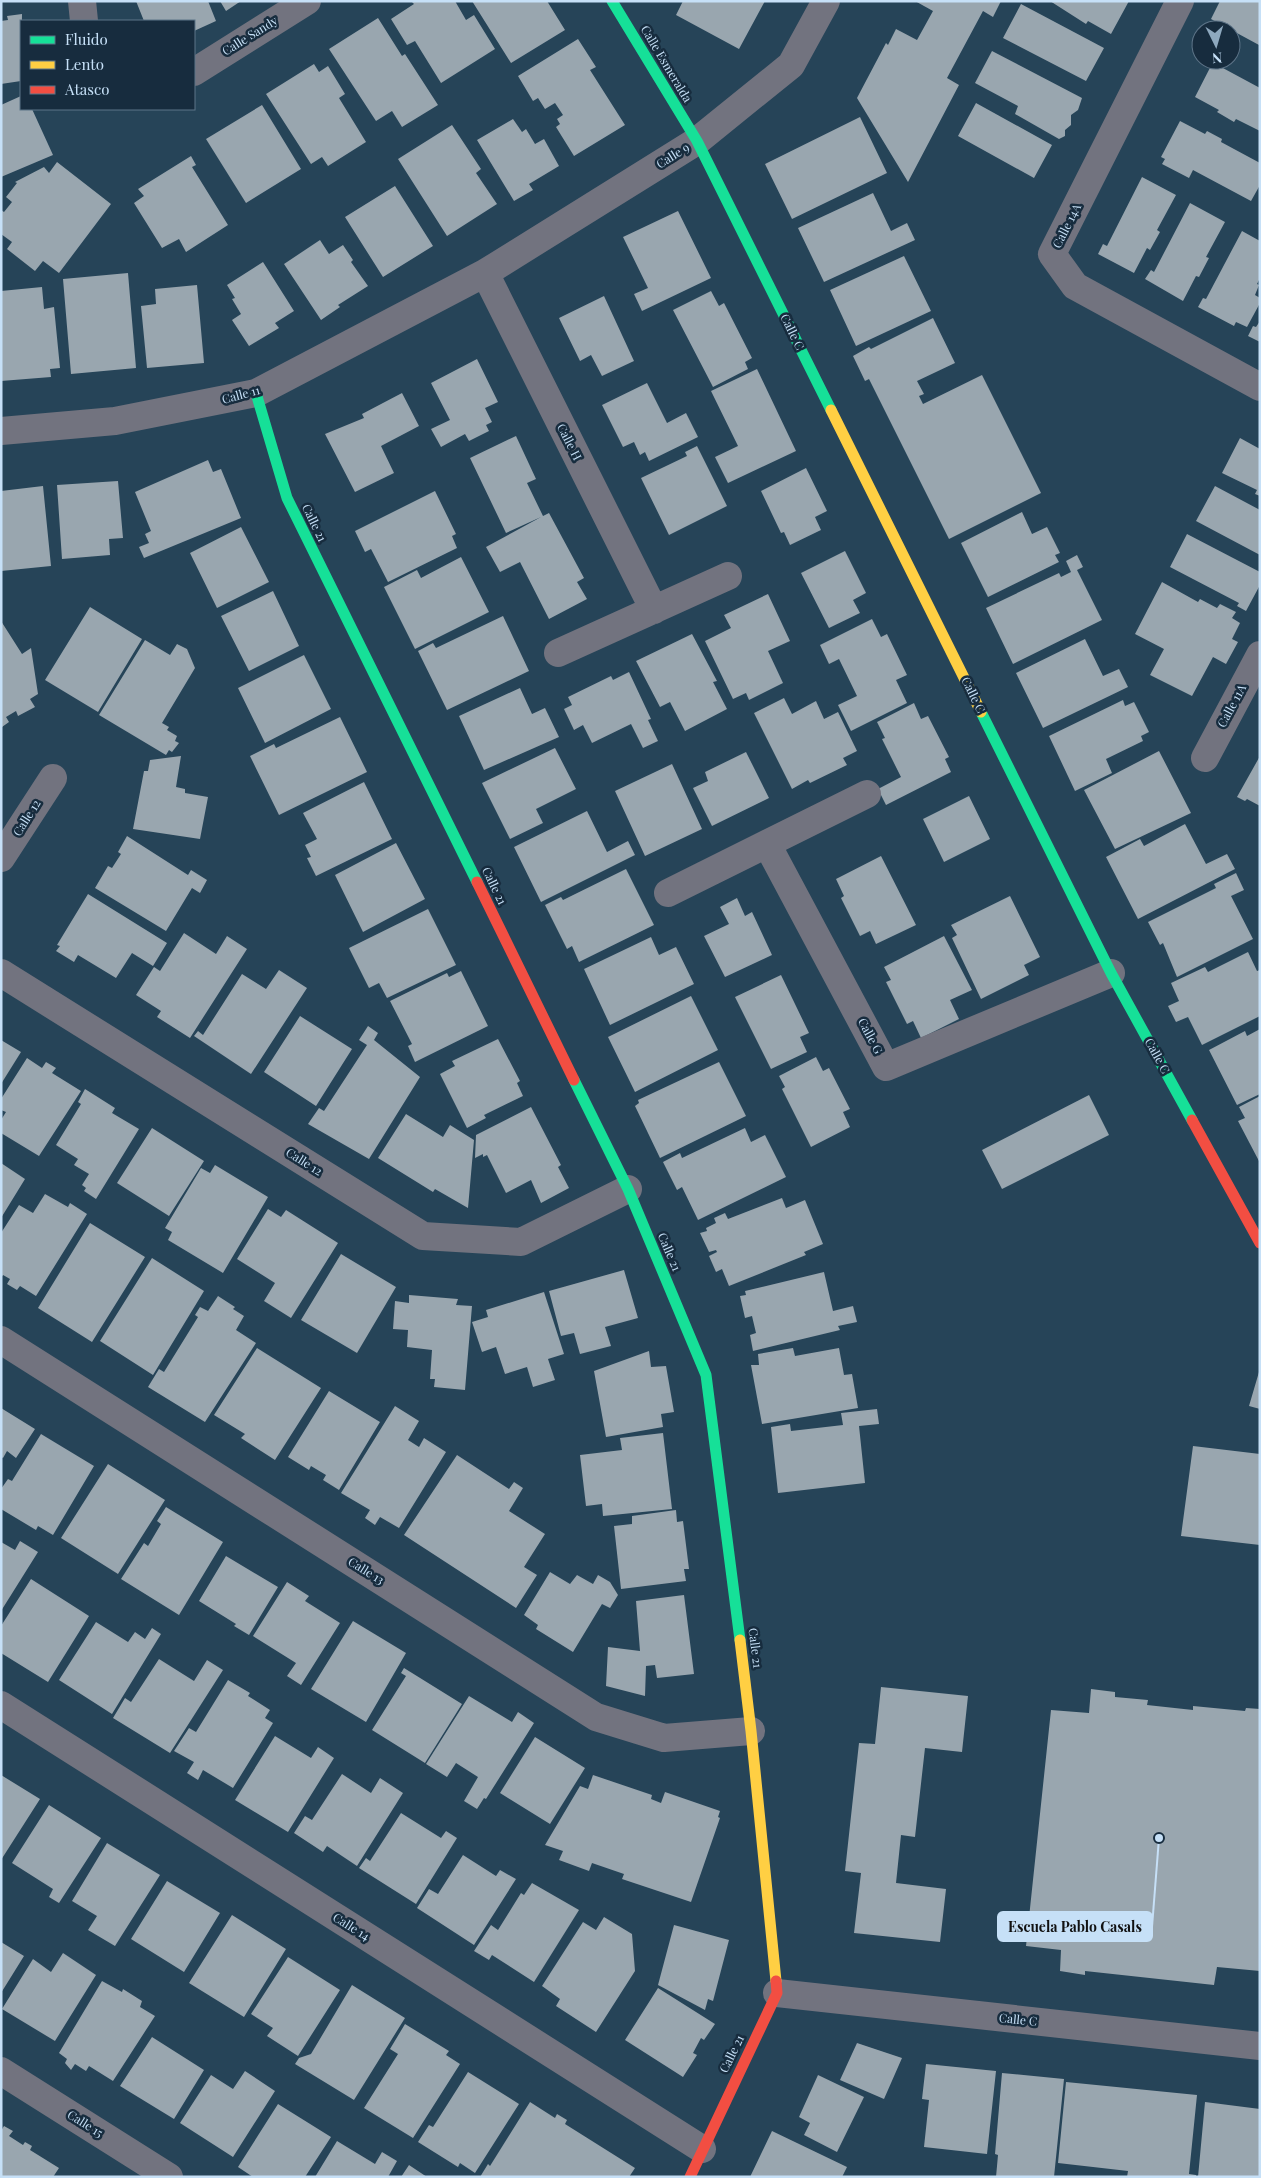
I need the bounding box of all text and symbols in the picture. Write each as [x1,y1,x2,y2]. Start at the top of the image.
street label: Calle Sandy [219,12,280,59]
legend [20,20,195,110]
north arrow [1191,20,1241,70]
street label: Calle Esmeralda [638,22,696,105]
text: Fluido [65,29,108,49]
text: N [1211,49,1223,68]
text: Lento [65,54,104,74]
text: Atasco [64,79,109,99]
street label: Calle 9 [653,139,692,172]
street label: Calle 14A [1048,200,1084,251]
street label: Calle C [777,311,808,352]
street label: Calle 11 [220,381,262,407]
street label: Calle H [554,420,586,463]
street label: Calle 21 [299,501,331,545]
street label: Calle C [958,674,989,715]
street label: Calle 11A [1213,681,1249,730]
street label: Calle 12 [9,796,44,839]
street label: Calle 21 [479,864,511,908]
street label: Calle G [855,1015,887,1057]
street label: Calle C [1142,1035,1174,1076]
street label: Calle 12 [283,1144,326,1179]
street label: Calle 21 [655,1230,685,1274]
street label: Calle 13 [345,1553,388,1587]
street label: Calle 21 [746,1627,766,1669]
street label: Calle 14 [330,1909,373,1944]
callout: Escuela Pablo Casals [998,1912,1152,1941]
text: Escuela Pablo Casals [1008,1917,1142,1936]
street label: Calle C [998,2009,1038,2029]
street label: Calle 21 [715,2031,747,2075]
street label: Calle 15 [65,2106,106,2140]

